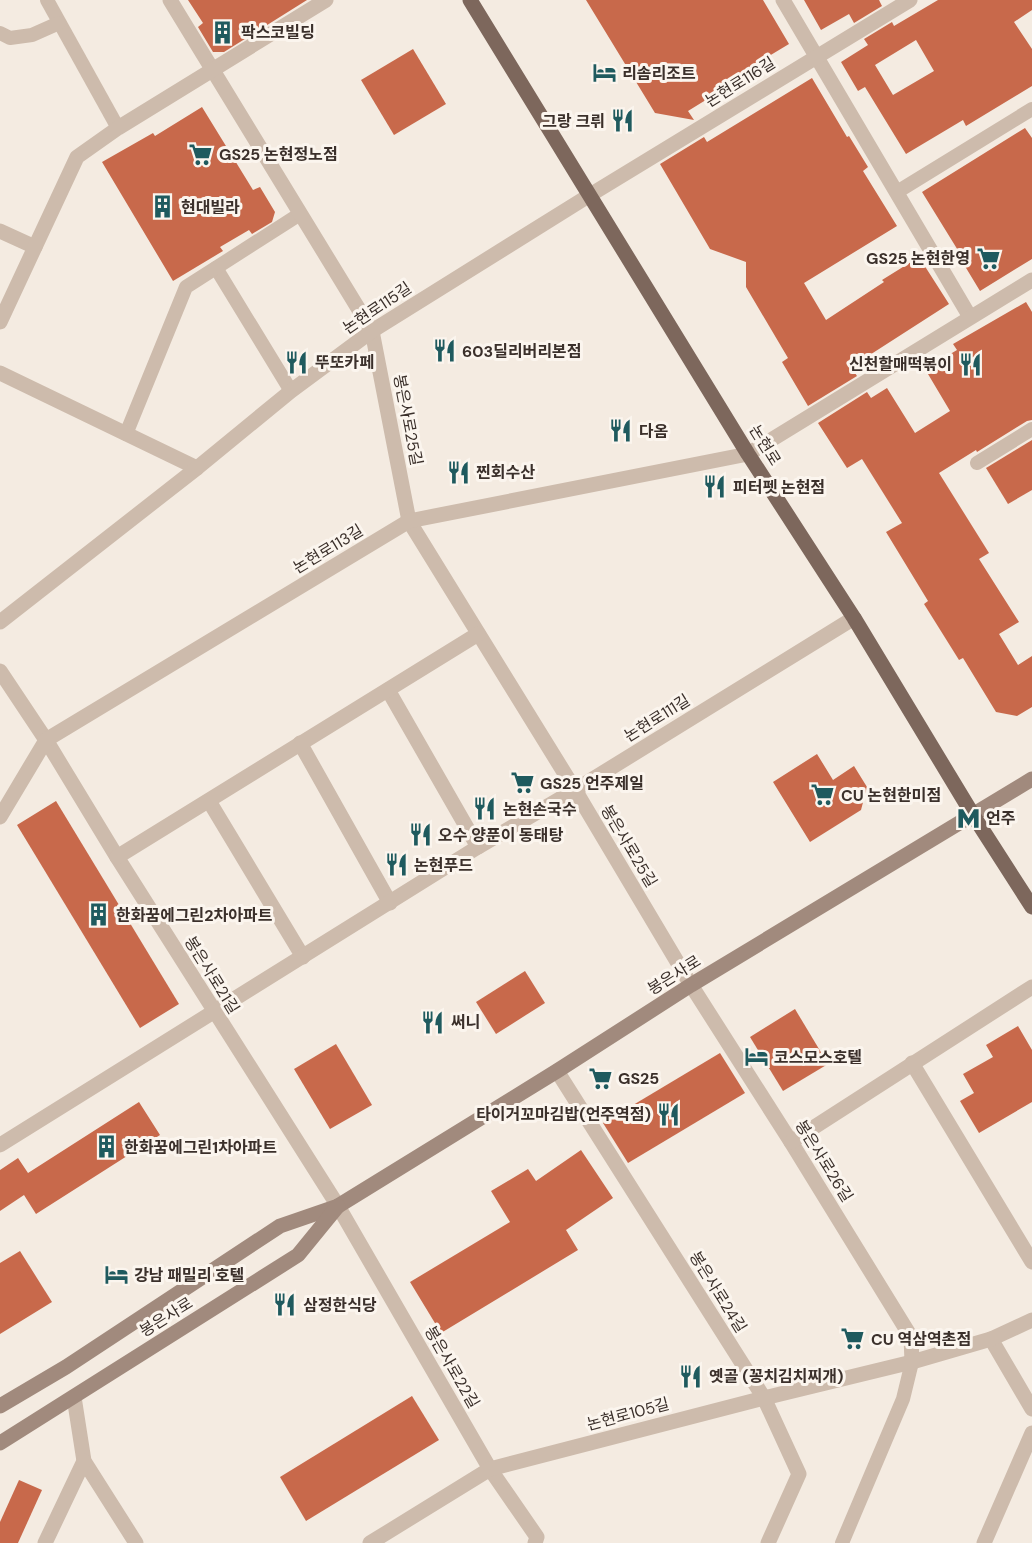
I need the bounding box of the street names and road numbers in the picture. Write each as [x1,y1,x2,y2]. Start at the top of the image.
street label: 논현로116길 [701,52,779,112]
street label: 논현로115길 [339,277,415,339]
street label: 봉은사로25길 [389,373,427,467]
street label: 논현로 [744,421,786,470]
street label: 논현로113길 [289,520,367,578]
street label: 논현로111길 [620,690,694,746]
street label: 봉은사로25길 [596,801,662,891]
street label: 봉은사로21길 [180,932,244,1018]
street label: 봉은사로 [643,950,705,1000]
street label: 봉은사로26길 [790,1116,858,1206]
street label: 봉은사로24길 [685,1247,751,1337]
street label: 봉은사로 [135,1292,197,1342]
street label: 봉은사로22길 [420,1322,484,1412]
street label: 논현로105길 [584,1393,672,1435]

